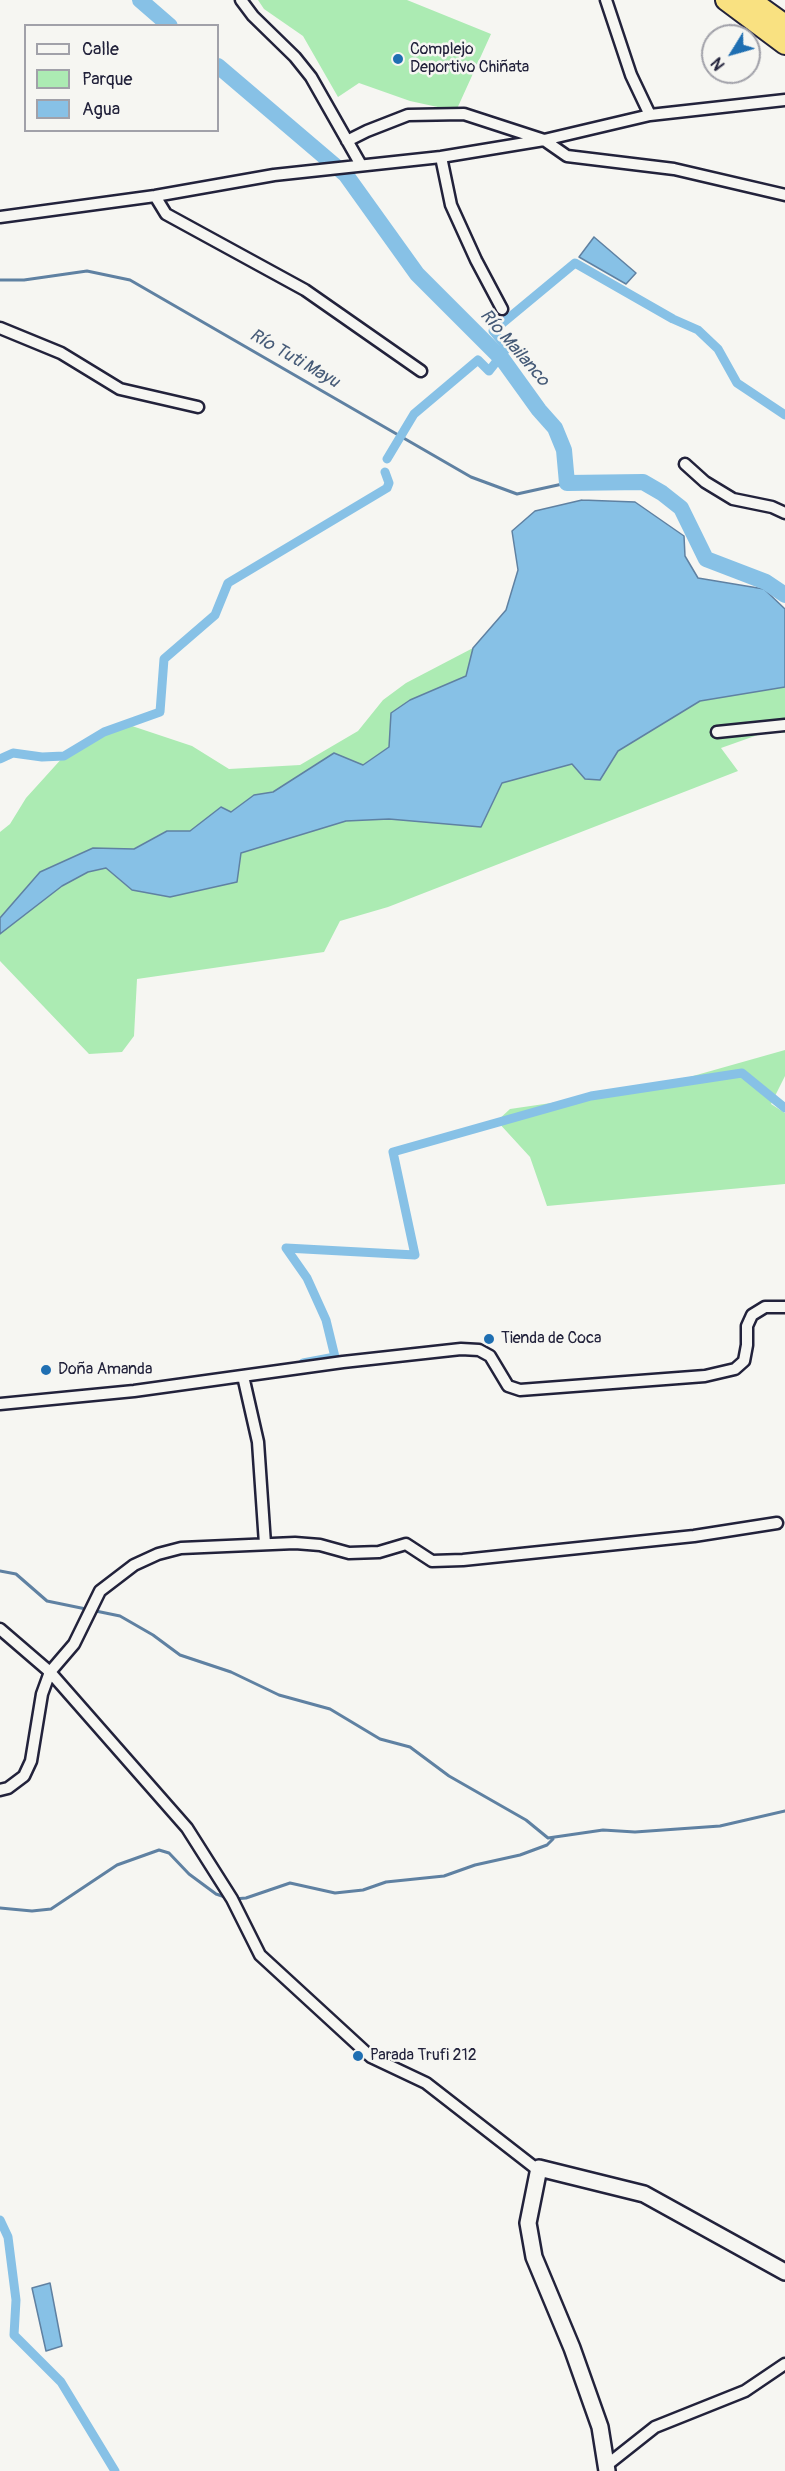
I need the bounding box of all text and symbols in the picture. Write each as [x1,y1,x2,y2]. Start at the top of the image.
legend [24,24,219,132]
north arrow [701,24,761,84]
text: Calle [82,38,119,61]
place label: Complejo Deportivo Chiñata [410,40,529,78]
marker: Complejo Deportivo Chiñata [391,52,405,66]
text: N [707,53,729,74]
text: Parque [82,68,132,91]
text: Agua [82,98,120,121]
water label: Río Mailanco [475,305,553,391]
water label: Río Tuti Mayu [245,325,343,393]
place label: Tienda de Coca [501,1329,601,1349]
marker: Tienda de Coca [482,1332,496,1346]
place label: Doña Amanda [58,1360,152,1380]
marker: Doña Amanda [39,1363,53,1377]
place label: Parada Trufi 212 [370,2046,477,2066]
marker: Parada Trufi 212 [351,2049,365,2063]

